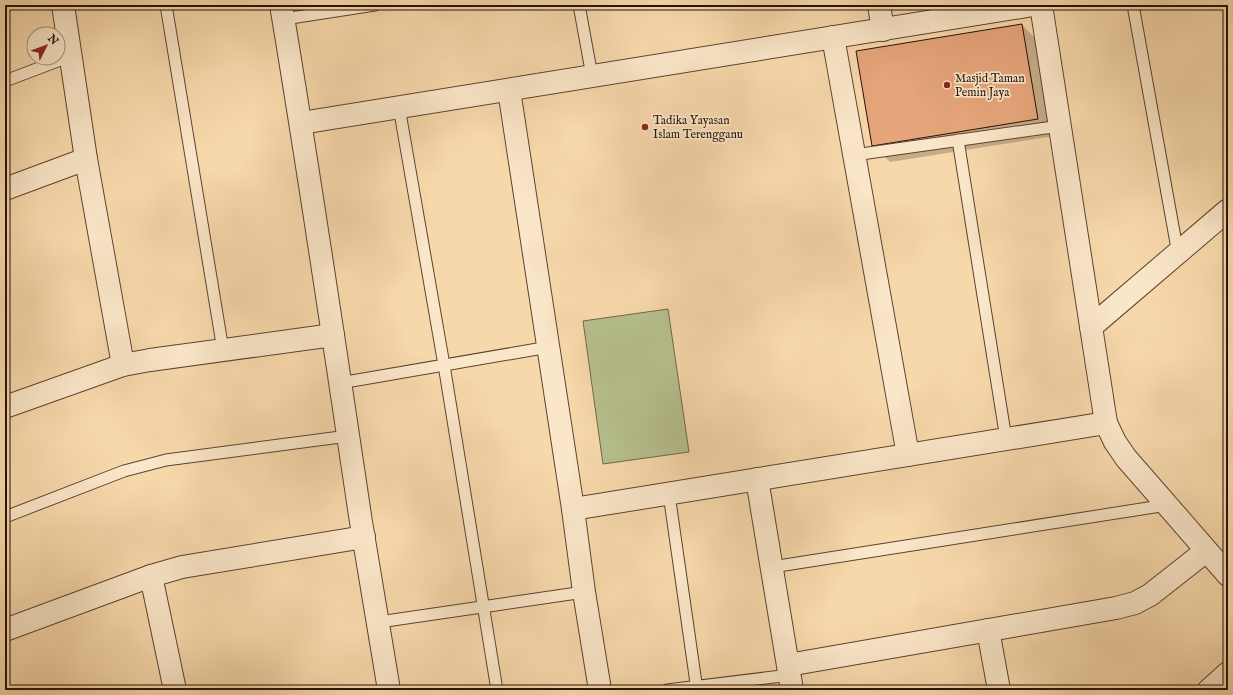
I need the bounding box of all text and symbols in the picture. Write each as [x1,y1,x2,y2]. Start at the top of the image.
north arrow [26,26,66,66]
text: N [44,31,61,49]
place label: Masjid Taman Pemin Jaya [955,71,1025,101]
marker: Masjid Taman Pemin Jaya [942,80,952,90]
place label: Tadika Yayasan Islam Terengganu [653,113,743,142]
marker: Tadika Yayasan Islam Terengganu [640,122,650,132]

